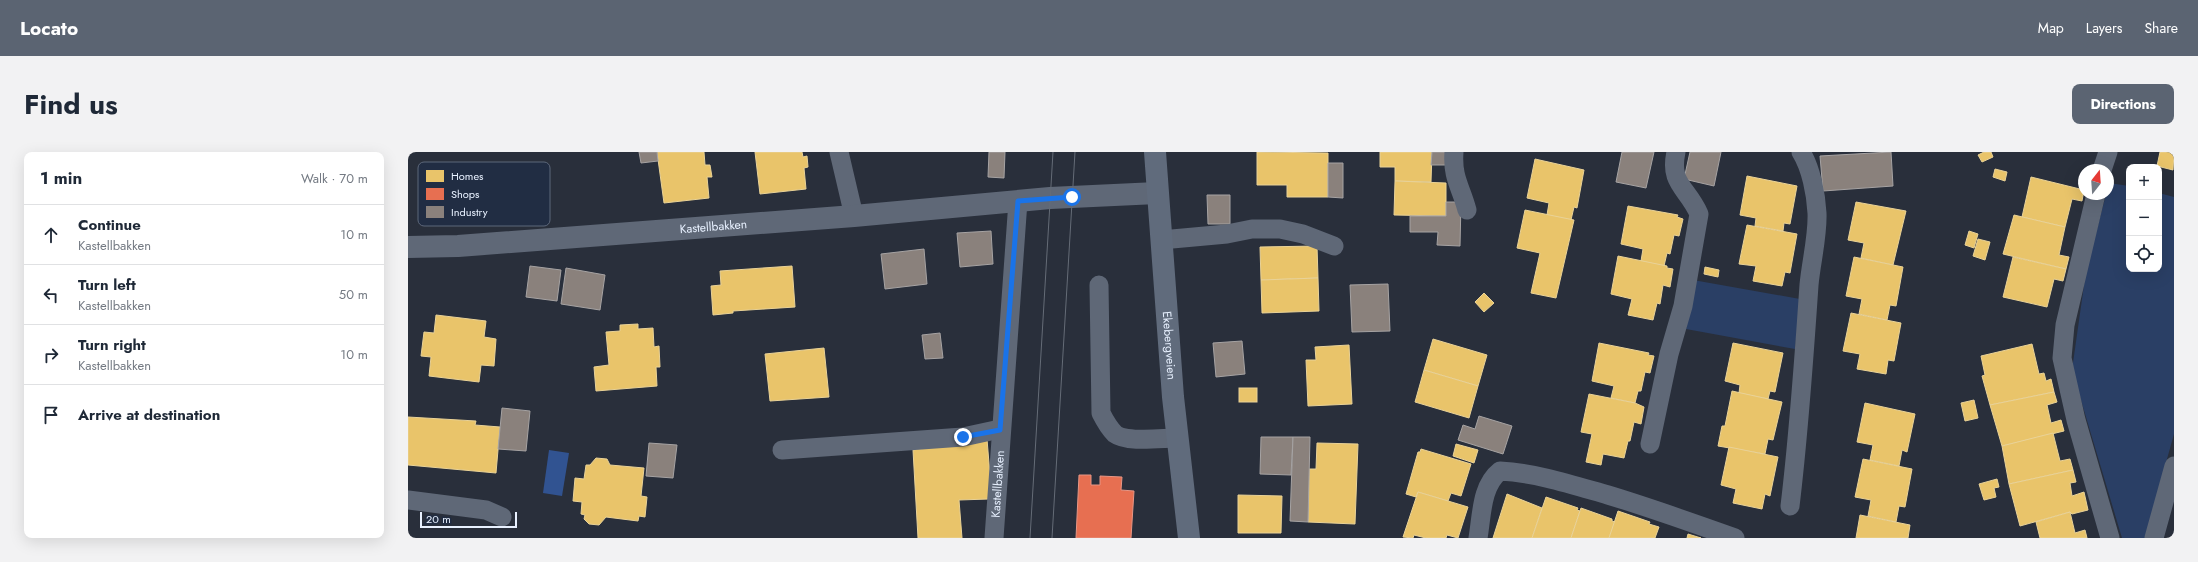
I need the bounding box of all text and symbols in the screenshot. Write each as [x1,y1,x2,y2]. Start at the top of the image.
text: Locato [20,15,78,42]
text: Map [2038,18,2064,38]
text: Layers [2086,18,2122,38]
text: Share [2144,18,2178,38]
text: Find us [24,84,118,125]
button: Directions [2072,84,2174,124]
legend [418,162,550,226]
north arrow [2078,164,2114,200]
map controls [2126,164,2162,272]
button: + [2126,164,2162,200]
text: 1 min [40,166,82,190]
text: Homes [451,168,484,184]
text: Walk · 70 m [301,169,368,188]
text: Shops [451,186,480,202]
route start [1063,188,1081,206]
button: − [2126,200,2162,236]
text: Industry [451,204,488,220]
text: Continue [78,214,141,236]
street label: Kastellbakken [679,215,748,238]
icon: ahead [40,224,62,246]
text: 10 m [340,225,368,244]
text: Kastellbakken [78,236,151,255]
button: locate [2126,236,2162,272]
text: Turn left [78,274,136,296]
icon: left [40,284,62,306]
text: 50 m [339,285,368,304]
text: Kastellbakken [78,296,151,315]
street label: Ekebergveien [1158,311,1181,380]
text: Turn right [78,334,146,356]
icon: right [40,344,62,366]
text: 10 m [340,345,368,364]
text: Kastellbakken [78,356,151,375]
icon: arrive [40,404,62,426]
text: Arrive at destination [78,404,220,426]
route end [954,428,972,446]
street label: Kastellbakken [986,450,1009,518]
scale bar [420,510,517,529]
text: 20 m [426,511,451,527]

